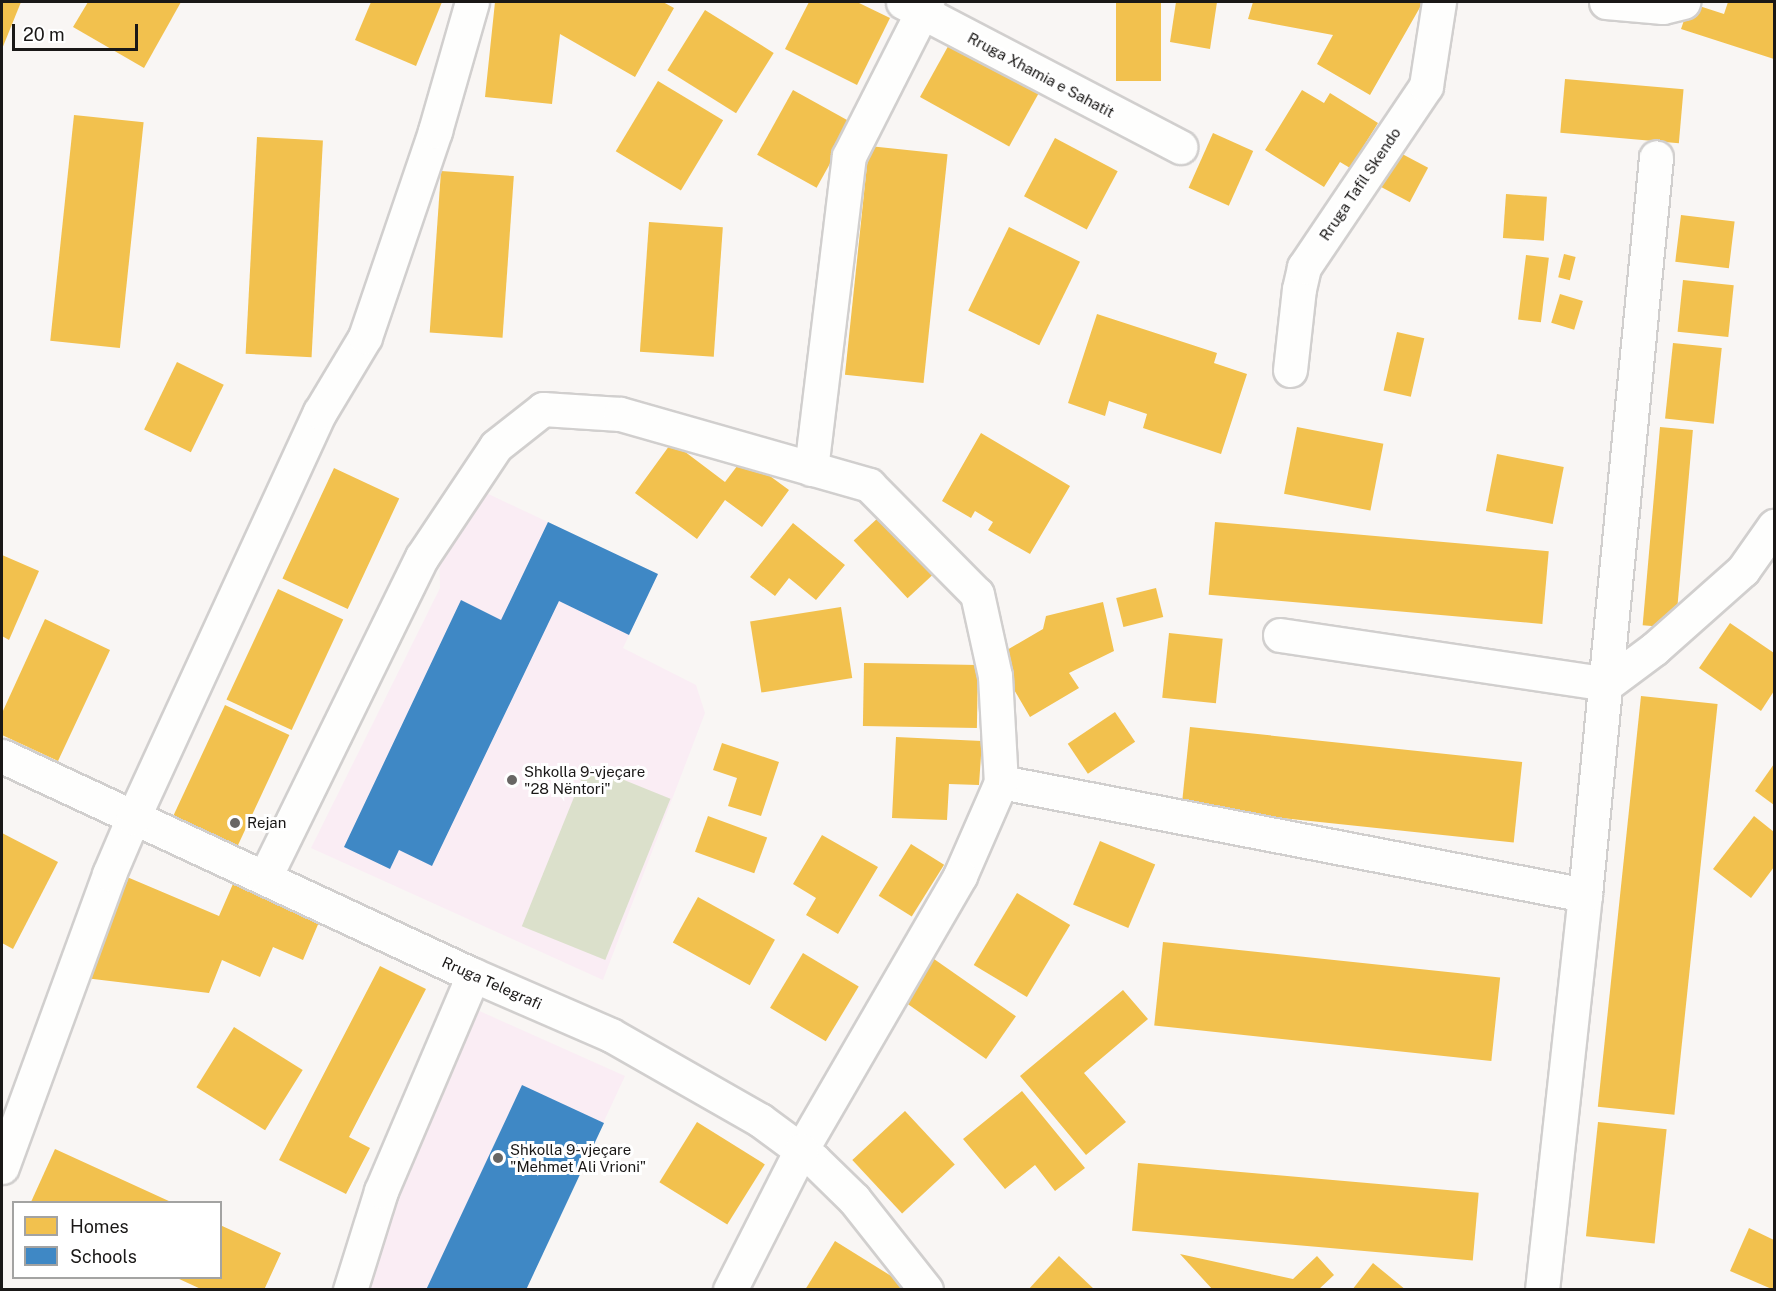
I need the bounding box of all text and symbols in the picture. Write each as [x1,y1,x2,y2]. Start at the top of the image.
scale bar [15,12,141,50]
text: 20 m [23,24,65,45]
street label: Rruga Xhamia e Sahatit [964,29,1118,121]
street label: Rruga Tafil Skendo [1316,124,1404,244]
place label: Shkolla 9-vjeçare "28 Nëntori" [524,762,645,797]
marker: Shkolla 9-vjeçare "28 Nëntori" [505,773,519,787]
place label: Rejan [247,814,286,832]
marker: Rejan [228,816,242,830]
street label: Rruga Telegrafi [439,953,545,1013]
place label: Shkolla 9-vjeçare "Mehmet Ali Vrioni" [510,1140,646,1175]
marker: Shkolla 9-vjeçare "Mehmet Ali Vrioni" [491,1151,505,1165]
legend [12,1201,222,1279]
text: Homes [70,1216,129,1237]
text: Schools [70,1246,137,1267]

